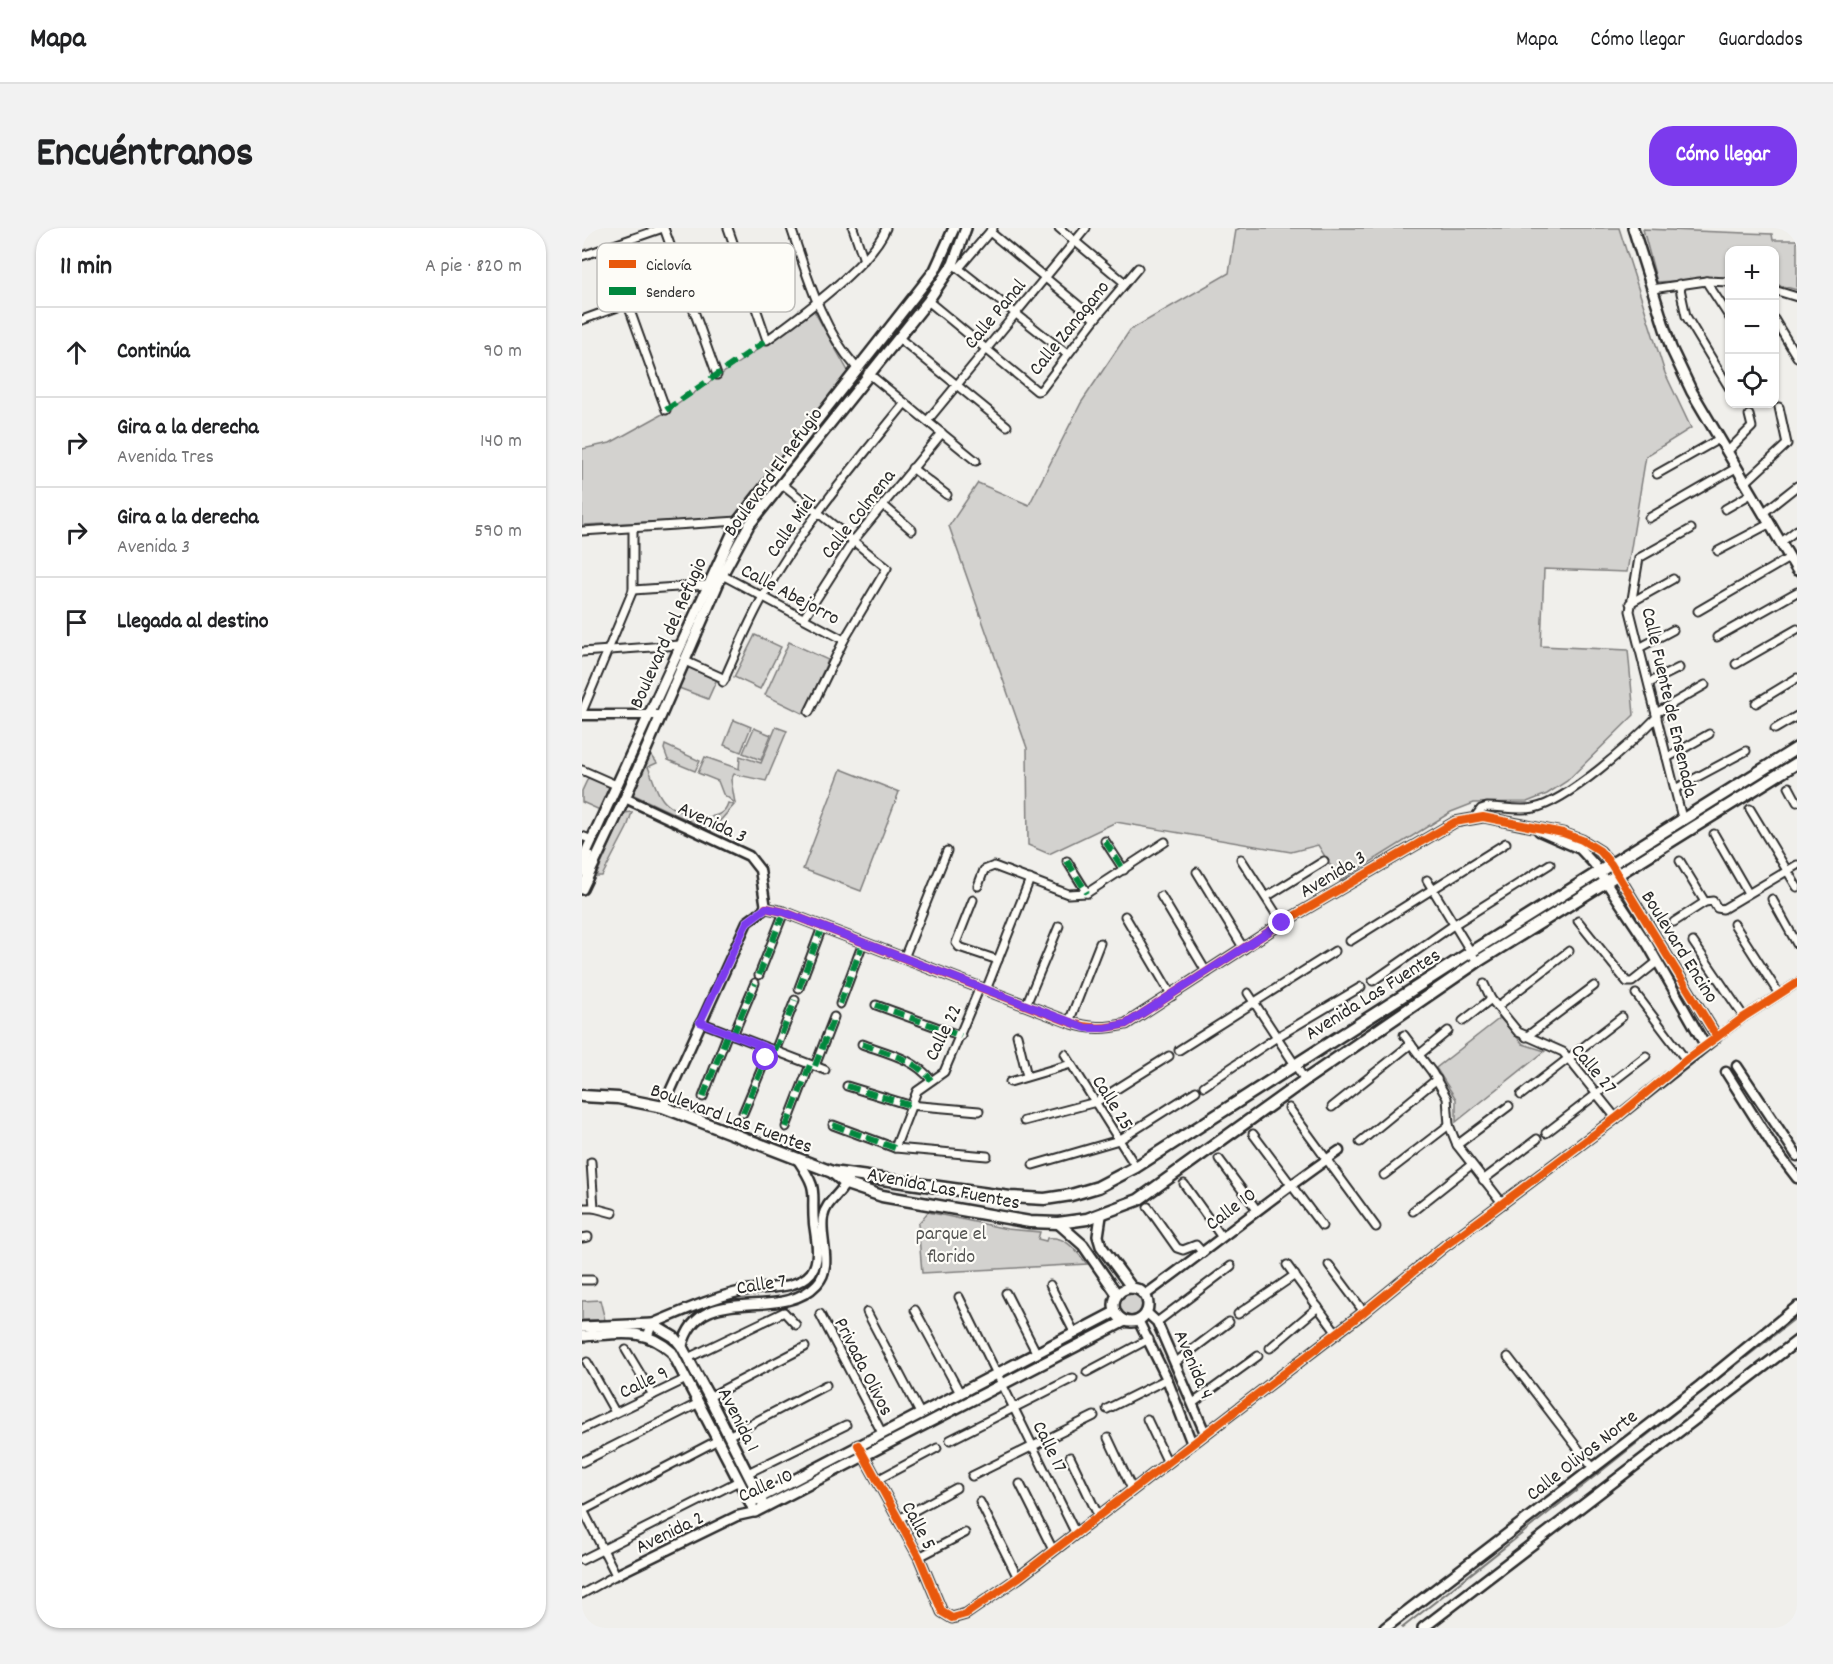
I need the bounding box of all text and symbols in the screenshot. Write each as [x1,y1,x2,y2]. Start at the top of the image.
text: Mapa [30,21,86,61]
text: Mapa [1516,26,1558,56]
text: Cómo llegar [1591,26,1685,56]
text: Guardados [1718,26,1803,56]
text: Encuéntranos [36,126,254,186]
button: Cómo llegar [1649,126,1797,186]
legend [597,243,795,312]
map controls [1725,246,1779,408]
button: + [1725,246,1779,300]
text: 11 min [60,249,112,286]
text: A pie · 820 m [425,253,522,281]
text: Ciclovía [646,255,692,278]
street label: Calle Panal [959,274,1034,356]
street label: Calle Zanagano [1023,275,1118,382]
text: Sendero [646,282,695,305]
button: − [1725,300,1779,354]
icon: ahead [60,336,93,369]
text: Continúa [117,337,190,368]
text: 90 m [484,338,522,366]
button: locate [1725,354,1779,408]
street label: Boulevard El Refugio [718,402,831,543]
text: Gira a la derecha [117,413,259,444]
icon: right [60,426,93,459]
text: 140 m [480,428,522,456]
text: Avenida Tres [117,444,214,472]
street label: Calle Colmena [815,464,904,566]
street label: Calle Miel [761,489,824,564]
text: Gira a la derecha [117,503,259,534]
icon: right [60,516,93,549]
text: 590 m [474,518,522,546]
text: Avenida 3 [117,534,190,562]
street label: Boulevard del Refugio [624,553,716,713]
street label: Calle Abejorro [735,558,844,634]
street label: Calle Fuente de Ensenada [1633,605,1704,801]
icon: arrive [60,606,93,639]
text: Llegada al destino [117,607,269,638]
street label: Avenida 3 [673,796,751,852]
street label: Avenida 3 [1295,845,1372,906]
street label: Boulevard Encino [1633,886,1724,1009]
route end [1268,909,1294,935]
street label: Avenida Las Fuentes [1300,943,1447,1048]
street label: Calle 22 [919,1000,970,1066]
street label: Calle 27 [1563,1038,1622,1101]
route start [752,1044,778,1070]
street label: Calle 25 [1084,1071,1139,1137]
street label: Boulevard Las Fuentes [646,1078,816,1162]
street label: Avenida Las Fuentes [865,1161,1022,1218]
street label: Calle 10 [1200,1182,1263,1239]
park label: parque el florido [916,1221,986,1272]
street label: Calle 7 [735,1268,788,1304]
street label: Privada Olivos [826,1313,899,1421]
street label: Avenida 4 [1165,1326,1219,1404]
street label: Calle 9 [615,1360,673,1407]
street label: Avenida 1 [709,1383,765,1457]
street label: Calle Olivos Norte [1521,1404,1645,1509]
street label: Calle 17 [1024,1417,1073,1478]
street label: Calle 10 [734,1462,798,1511]
street label: Calle 5 [893,1497,942,1556]
street label: Avenida 2 [631,1505,709,1562]

